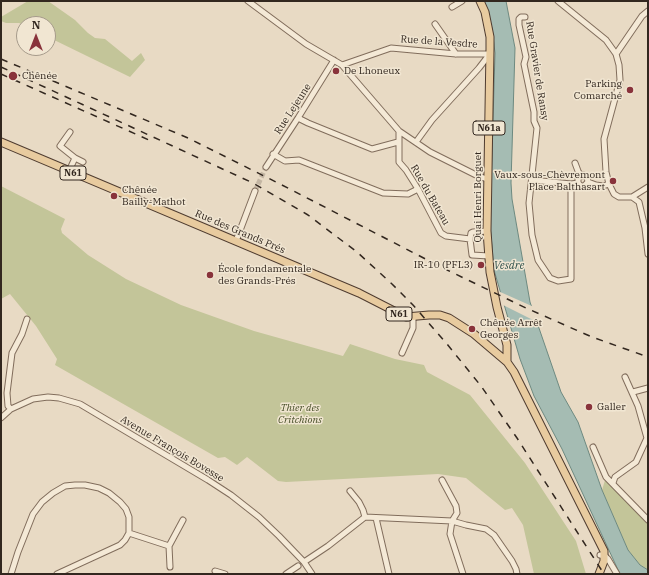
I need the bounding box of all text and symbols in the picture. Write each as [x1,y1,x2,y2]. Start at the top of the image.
north arrow [16,16,56,56]
text: N [32,18,40,32]
street label: Rue Gravier de Ransy [523,20,551,122]
street label: Rue de la Vesdre [400,33,478,51]
place label: De Lhoneux [344,65,400,77]
marker: De Lhoneux [331,66,341,76]
marker: Chênée [7,70,19,82]
place label: Chênée [22,70,57,82]
place label: Parking Comarché [574,78,622,102]
street label: Rue Lejeune [272,81,314,137]
marker: Parking Comarché [625,85,635,95]
road number: N61a [473,121,505,135]
street label: Quai Henri Borguet [472,151,484,243]
street label: Rue du Bateau [408,163,452,227]
road number: N61 [60,166,86,180]
place label: Vaux-sous-Chèvremont Place Balthasart [494,169,605,192]
marker: Vaux-sous-Chèvremont Place Balthasart [608,176,618,186]
place label: Chênée Bailly-Mathot [122,184,185,208]
marker: Chênée Bailly-Mathot [109,191,119,201]
street label: Rue des Grands Prés [193,208,287,256]
place label: IR-10 (PFL3) [414,259,473,271]
water label: Vesdre [494,259,524,273]
marker: IR-10 (PFL3) [476,260,486,270]
place label: École fondamentale des Grands-Prés [218,263,311,286]
marker: École fondamentale des Grands-Prés [205,270,215,280]
road number: N61 [386,307,412,321]
place label: Chênée Arrêt Georges [480,317,542,340]
marker: Chênée Arrêt Georges [467,324,477,334]
place label: Galler [597,401,626,413]
park label: Thier des Critchions [278,402,322,426]
marker: Galler [584,402,594,412]
street label: Avenue François Bovesse [118,413,226,485]

